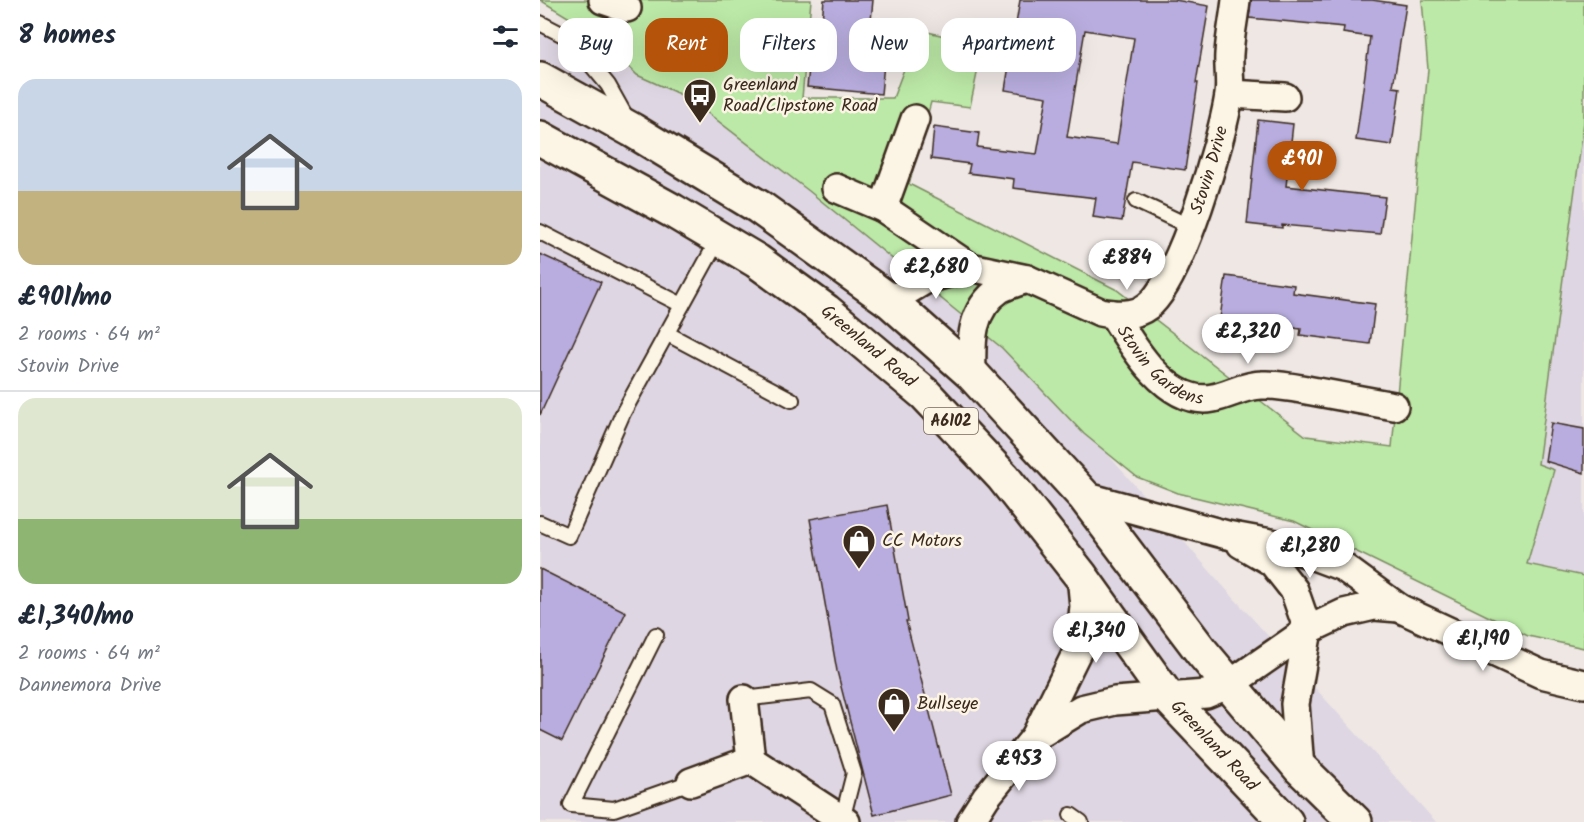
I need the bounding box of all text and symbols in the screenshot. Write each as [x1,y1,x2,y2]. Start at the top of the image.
text: 8 homes [18,15,116,57]
chip: Buy [558,18,633,72]
chip: Rent [645,18,728,72]
chip: Filters [740,18,837,72]
chip: New [849,18,929,72]
chip: Apartment [941,18,1076,72]
icon: filters [489,20,522,53]
place label: Greenland Road/Clipstone Road [723,71,878,121]
bus stop icon: Greenland Road/Clipstone Road [682,77,718,124]
icon: home [216,118,324,226]
street label: Stovin Drive [1182,123,1236,218]
pin: £901 [1266,141,1338,192]
text: £901 [1281,144,1323,176]
pin: £884 [1091,240,1163,291]
text: £884 [1102,243,1152,275]
pin: £2,680 [887,249,985,300]
text: £2,680 [904,252,968,284]
text: £901/mo [18,277,112,319]
street label: Greenland Road [814,298,924,396]
pin: £2,320 [1199,314,1297,365]
text: £2,320 [1216,317,1280,349]
text: 2 rooms · 64 m² [18,319,160,351]
street label: Stovin Gardens [1109,319,1205,413]
text: Stovin Drive [18,351,119,383]
road number: A6102 [924,408,978,434]
icon: home [216,437,324,545]
shop icon: CC Motors [841,523,877,570]
place label: CC Motors [882,527,962,556]
pin: £1,280 [1261,528,1359,579]
text: £1,280 [1280,531,1340,563]
text: £1,340/mo [18,596,134,638]
pin: £1,340 [1047,613,1145,664]
text: £1,340 [1067,616,1125,648]
pin: £1,190 [1434,621,1532,672]
text: £1,190 [1457,624,1509,656]
text: 2 rooms · 64 m² [18,638,160,670]
text: Dannemora Drive [18,670,161,702]
shop icon: Bullseye [876,686,912,733]
place label: Bullseye [917,690,978,719]
street label: Greenland Road [1163,693,1266,799]
pin: £953 [983,741,1055,792]
text: £953 [996,744,1042,776]

